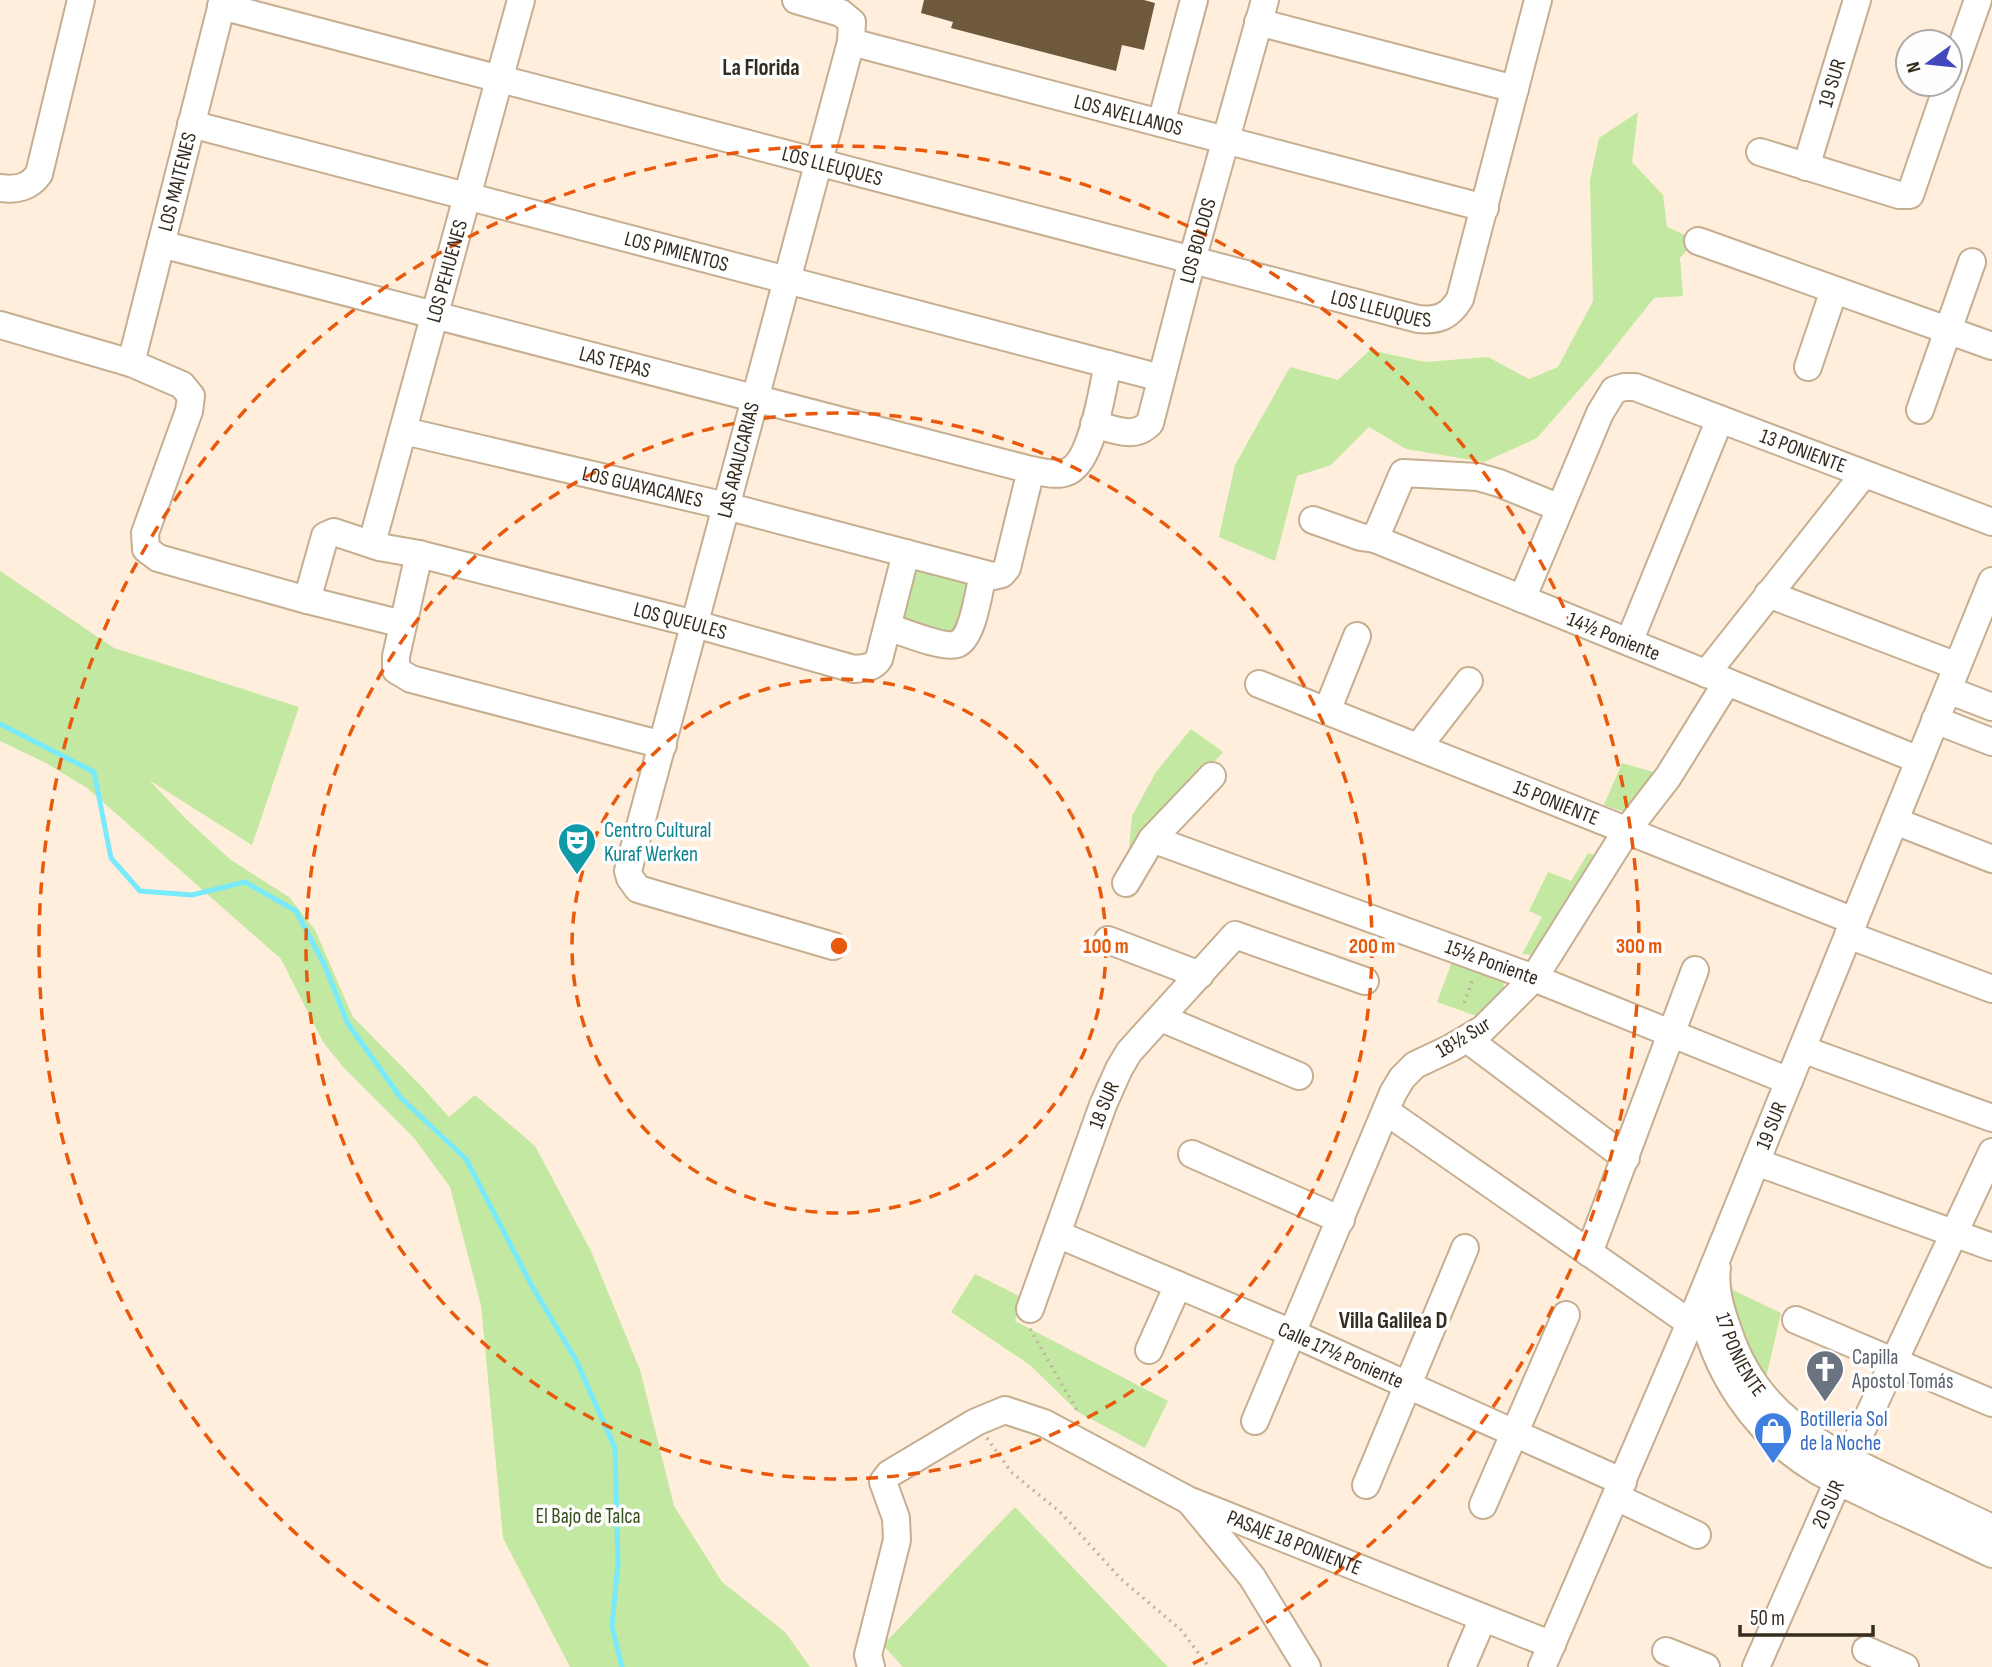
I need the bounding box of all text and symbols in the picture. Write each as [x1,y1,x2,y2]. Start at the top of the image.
north arrow [1894,28,1964,98]
district label: La Florida [722,54,800,82]
street label: 19 SUR [1813,56,1851,110]
text: N [1902,59,1926,75]
street label: LOS AVELLANOS [1072,89,1185,141]
street label: LOS MAITENES [153,130,202,234]
street label: LOS LLEUQUES [779,141,885,191]
street label: LOS BOLDOS [1175,195,1222,286]
street label: LOS PEHUENES [421,217,473,325]
street label: LOS PIMIENTOS [622,226,731,277]
street label: LOS LLEUQUES [1328,285,1431,333]
street label: LAS TEPAS [576,341,653,384]
street label: LAS ARAUCARIAS [712,400,765,520]
street label: 13 PONIENTE [1756,423,1850,479]
street label: LOS GUAYACANES [580,461,705,513]
street label: LOS QUEULES [631,597,730,645]
street label: 14½ Poniente [1564,607,1664,666]
street label: 15 PONIENTE [1510,775,1602,831]
place label: Centro Cultural Kuraf Werken [604,818,711,867]
theatre icon: Centro Cultural Kuraf Werken [556,821,598,876]
centre of rings [827,934,851,958]
text: 100 m [1083,934,1129,959]
text: 200 m [1349,934,1395,959]
street label: 15½ Poniente [1442,934,1542,991]
text: 300 m [1616,934,1662,959]
street label: 18½ Sur [1431,1011,1495,1063]
street label: 18 SUR [1084,1077,1125,1132]
street label: 19 SUR [1751,1098,1792,1153]
district label: Villa Galilea D [1339,1307,1447,1335]
street label: 17 PONIENTE [1710,1310,1771,1402]
street label: Calle 17½ Poniente [1274,1317,1407,1394]
place label: Capilla Apostol Tomás [1851,1345,1954,1394]
church icon: Capilla Apostol Tomás [1804,1348,1846,1403]
place label: Botilleria Sol de la Noche [1800,1407,1888,1456]
shop icon: Botilleria Sol de la Noche [1752,1410,1794,1465]
street label: 20 SUR [1807,1476,1850,1532]
park label: El Bajo de Talca [535,1504,641,1529]
street label: PASAJE 18 PONIENTE [1223,1505,1365,1581]
scale bar [1740,1594,1873,1638]
text: 50 m [1750,1606,1785,1631]

